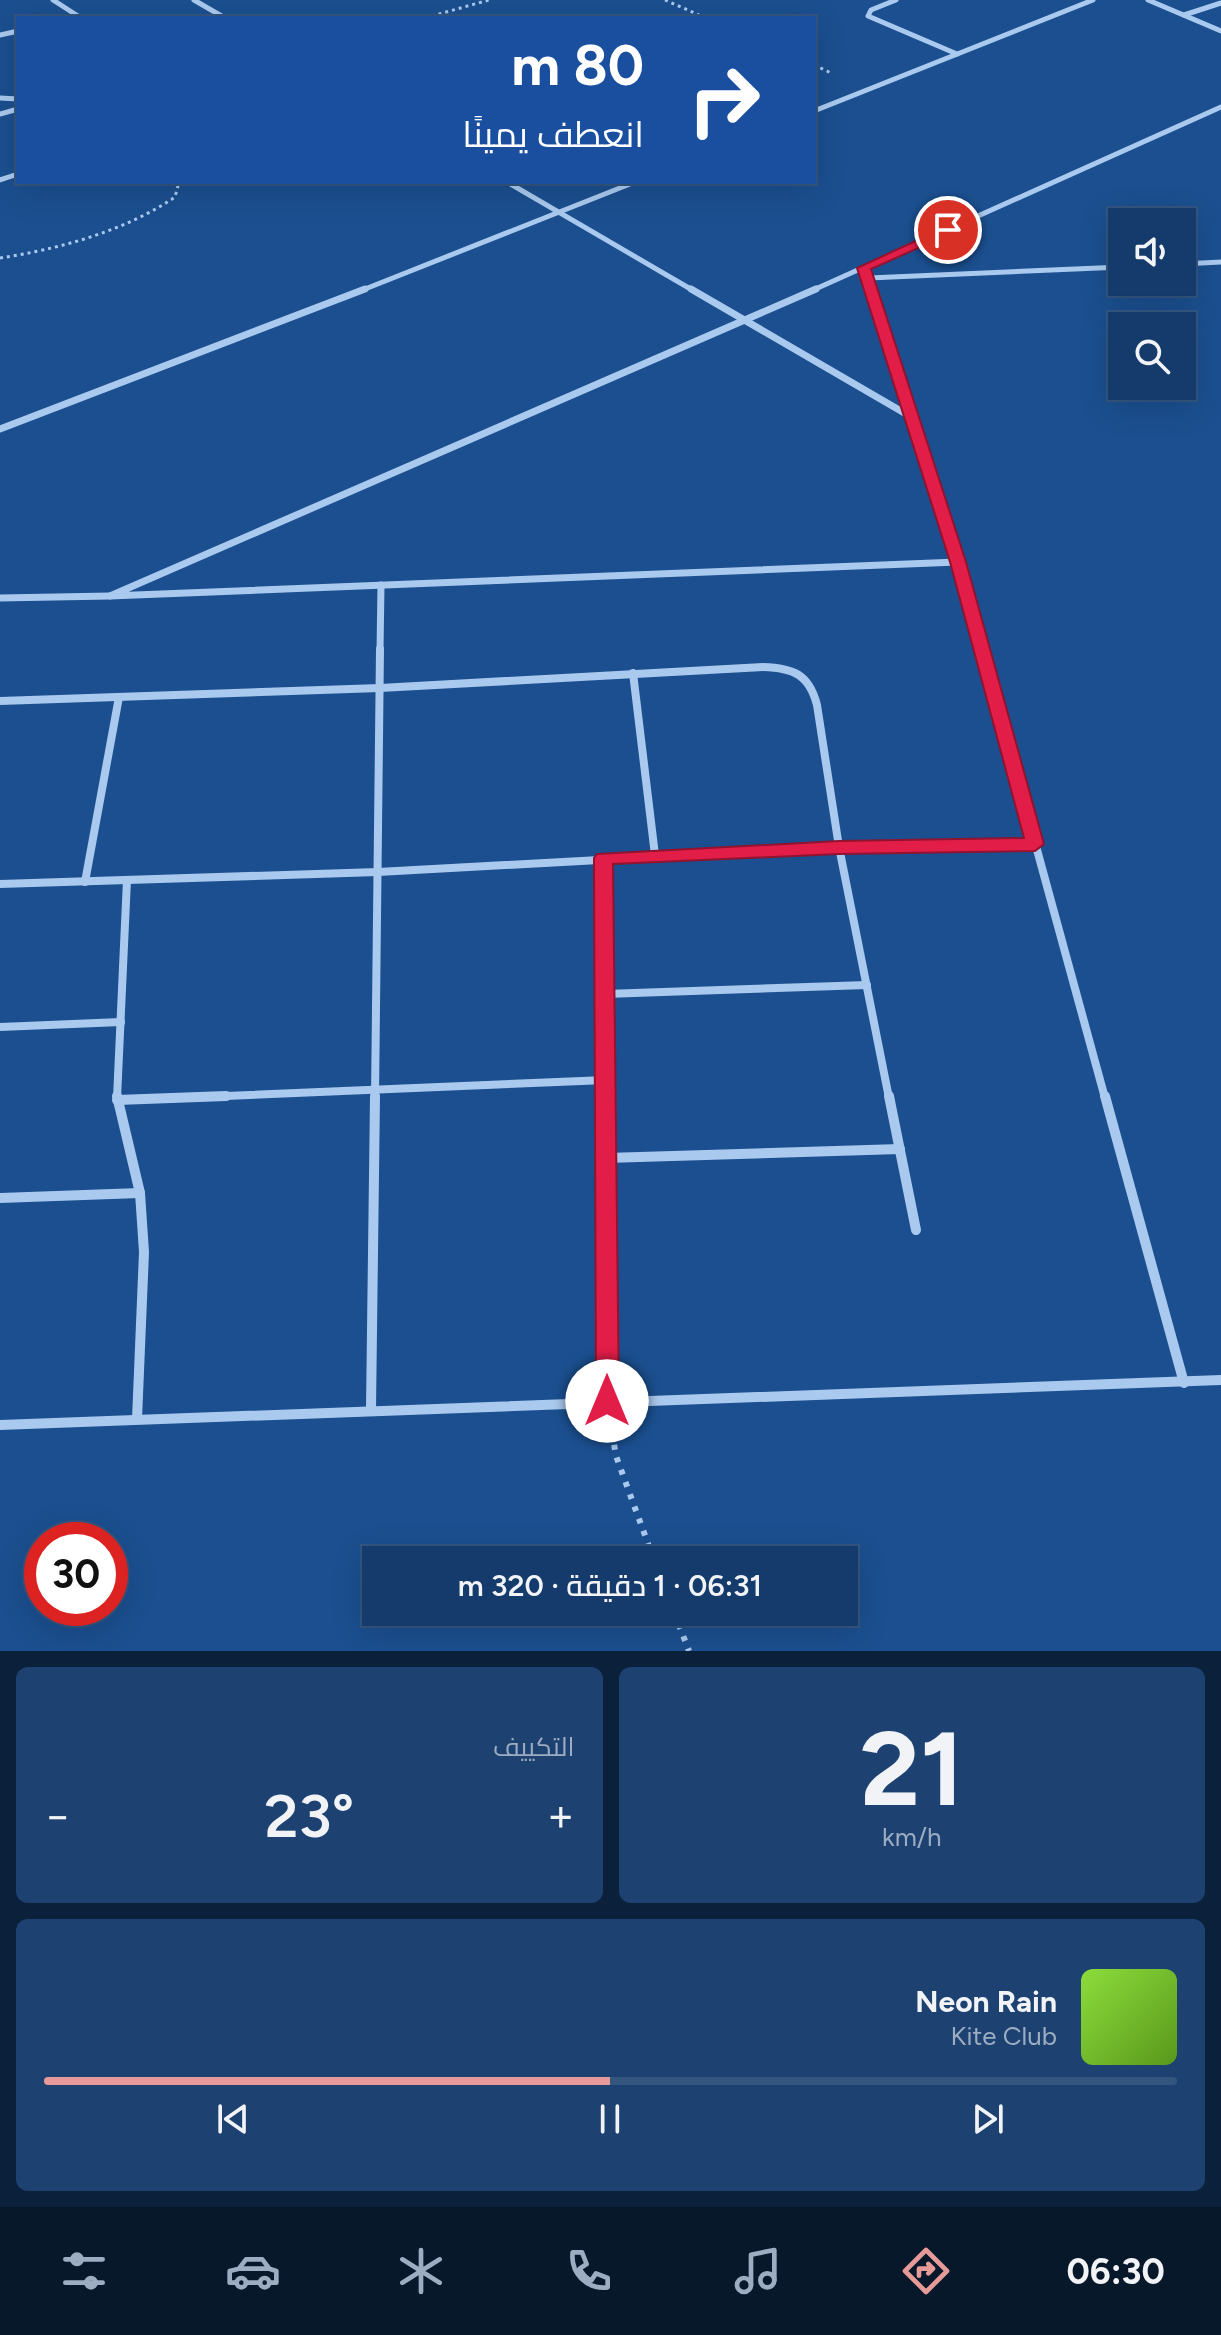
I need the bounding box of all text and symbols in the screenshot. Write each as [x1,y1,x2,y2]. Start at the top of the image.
text: 80 m [511,32,644,99]
icon: right [672,48,776,152]
text: انعطف يمينًا [462,113,644,156]
pin [914,196,982,264]
icon: arrive [926,208,970,252]
map controls [1108,208,1196,400]
button: sound [1108,208,1196,296]
button: search [1108,312,1196,400]
position arrow [565,1359,649,1443]
speed limit sign: 30 [24,1522,128,1626]
text: 06:31 · 1 دقيقة · 320 m [458,1567,762,1604]
text: 21 [860,1706,964,1831]
text: التكييف [493,1731,575,1763]
text: 23° [264,1780,354,1852]
text: − [44,1789,71,1842]
text: + [547,1789,574,1842]
text: km/h [882,1821,941,1853]
text: Neon Rain [915,1983,1057,2020]
text: Kite Club [951,2020,1057,2052]
icon: previous [211,2097,255,2141]
icon: pause [588,2097,632,2141]
icon: next [966,2097,1010,2141]
icon: filters [56,2243,112,2299]
icon: car [225,2243,281,2299]
icon: climate [393,2243,449,2299]
icon: phone [561,2243,617,2299]
icon: music [730,2243,786,2299]
icon: directions [898,2243,954,2299]
text: 06:30 [1066,2250,1165,2293]

